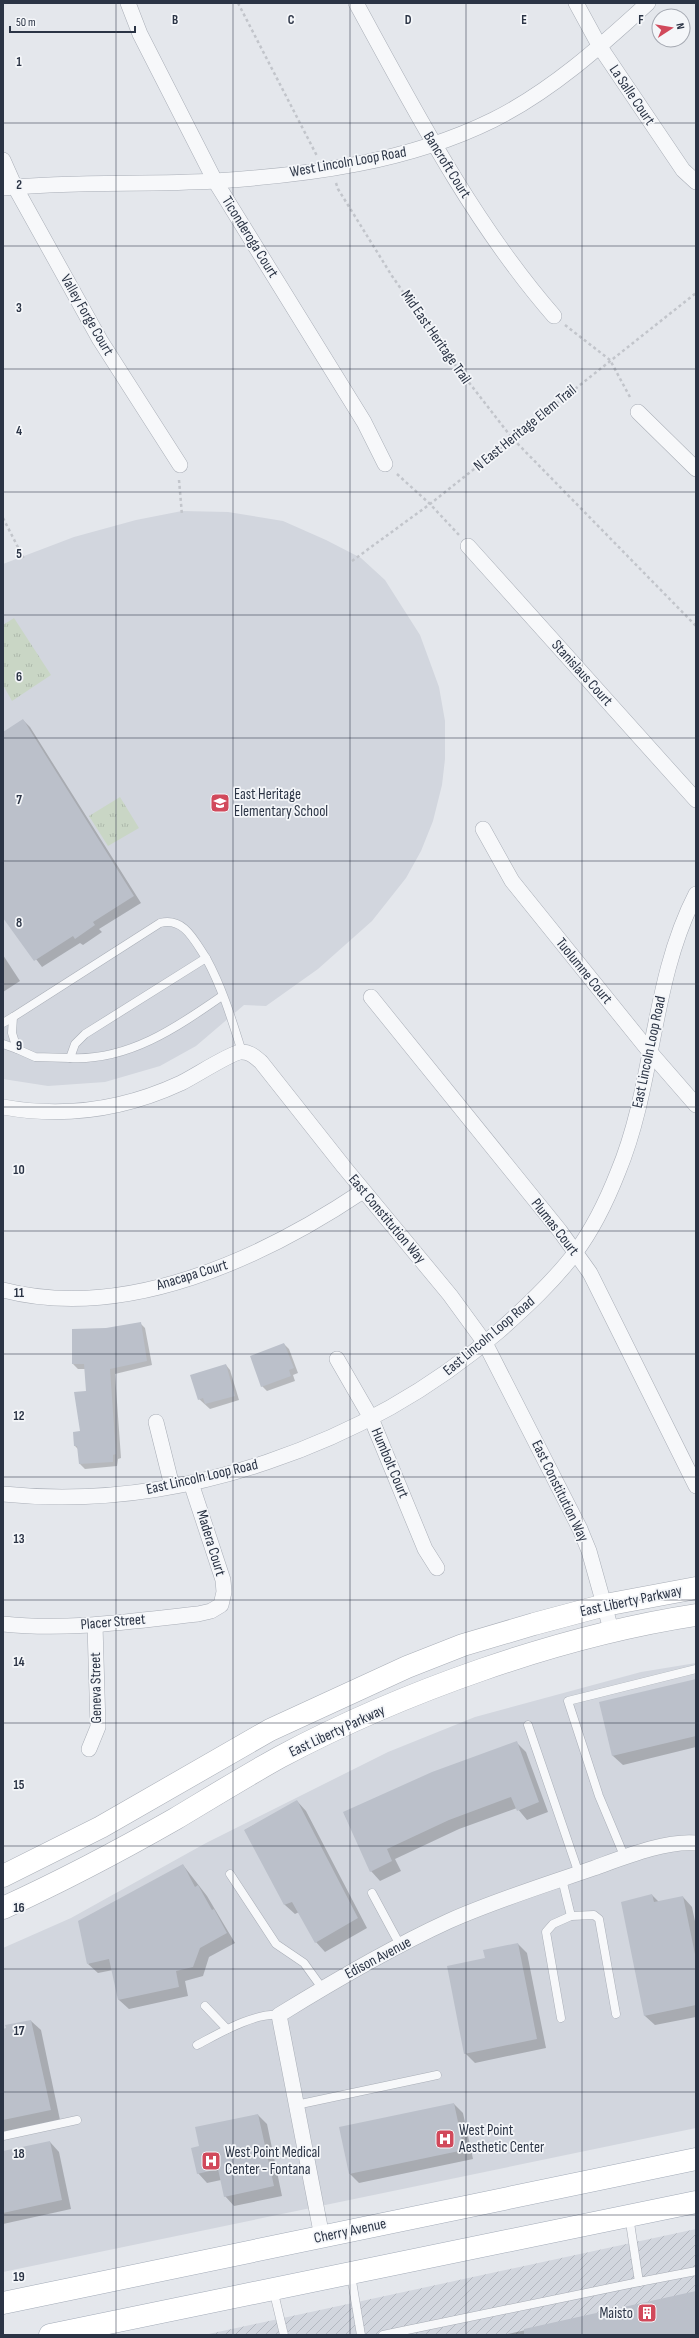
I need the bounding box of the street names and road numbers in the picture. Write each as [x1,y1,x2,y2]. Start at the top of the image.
street label: La Salle Court [605,61,659,129]
street label: Bancroft Court [419,128,475,202]
street label: West Lincoln Loop Road [288,142,408,182]
street label: Ticonderoga Court [217,193,283,282]
street label: Valley Forge Court [56,271,118,359]
street label: Mid East Heritage Trail [397,286,475,388]
street label: N East Heritage Elem Trail [470,381,580,475]
street label: Stanislaus Court [547,636,617,710]
street label: Tuolumne Court [552,934,617,1008]
street label: East Lincoln Loop Road [628,994,670,1110]
street label: East Constitution Way [344,1171,430,1268]
street label: Plumas Court [527,1195,583,1260]
street label: Anacapa Court [153,1255,230,1295]
street label: East Lincoln Loop Road [439,1292,539,1380]
street label: Humbolt Court [367,1425,413,1501]
street label: East Constitution Way [527,1437,593,1545]
street label: East Lincoln Loop Road [144,1455,260,1499]
street label: Madera Court [192,1508,230,1579]
street label: East Liberty Parkway [578,1581,684,1621]
street label: Placer Street [80,1610,147,1634]
street label: Geneva Street [86,1652,106,1724]
street label: East Liberty Parkway [286,1700,388,1762]
street label: Edison Avenue [342,1933,414,1983]
street label: Cherry Avenue [312,2214,388,2248]

